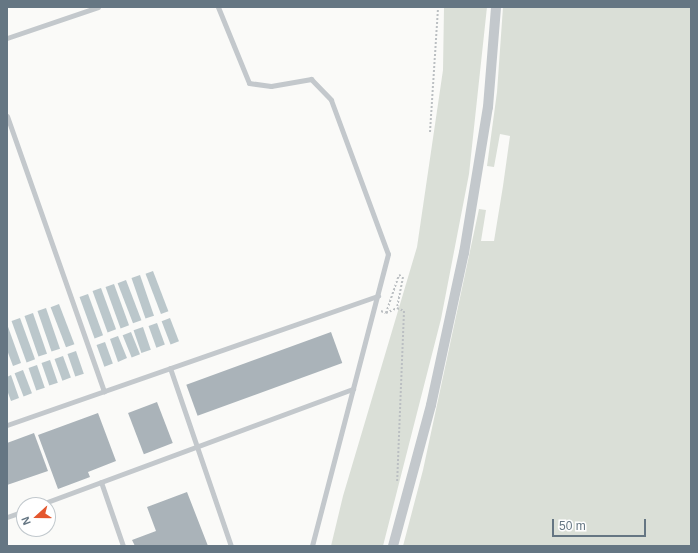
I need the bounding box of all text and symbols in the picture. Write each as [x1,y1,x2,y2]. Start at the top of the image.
north arrow [16,497,56,537]
scale bar [554,511,648,537]
text: N [19,515,33,527]
text: 50 m [559,519,586,533]

